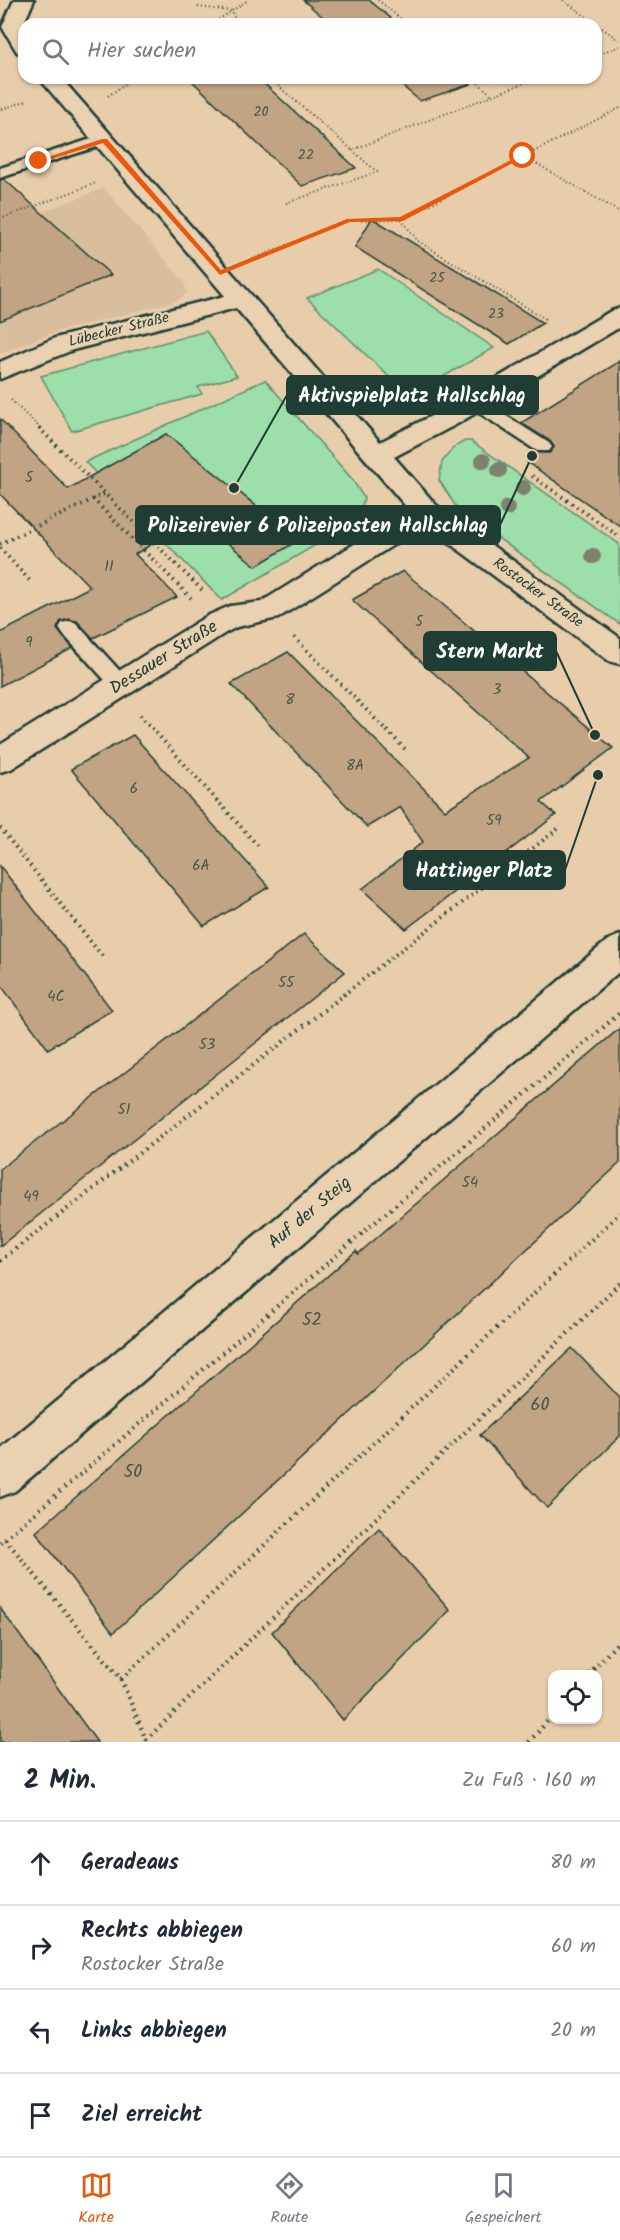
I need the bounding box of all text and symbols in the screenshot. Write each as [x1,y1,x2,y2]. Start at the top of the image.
search box [18,18,602,84]
text: Hier suchen [87,34,196,69]
icon: search [39,35,72,68]
house number: 20 [253,101,269,123]
route start [509,142,535,168]
house number: 22 [298,144,314,166]
route end [25,147,51,173]
house number: 25 [429,267,446,289]
house number: 23 [488,303,504,325]
street label: Lübecker Straße [66,306,172,354]
callout: Aktivspielplatz Hallschlag [287,376,538,414]
text: Aktivspielplatz Hallschlag [298,381,526,413]
house number: 5 [25,466,34,490]
callout: Polizeirevier 6 Polizeiposten Hallschlag [136,506,500,544]
text: Polizeirevier 6 Polizeiposten Hallschlag [148,511,488,543]
street label: Rostocker Straße [488,552,589,634]
house number: 11 [104,555,114,579]
house number: 5 [415,610,424,634]
street label: Dessauer Straße [104,613,224,703]
house number: 9 [25,631,33,655]
callout: Stern Markt [424,632,556,670]
text: Stern Markt [436,637,545,669]
house number: 3 [493,678,502,702]
house number: 8 [285,688,295,712]
house number: 8A [346,754,364,778]
house number: 6 [130,777,138,801]
house number: 59 [486,809,502,833]
callout: Hattinger Platz [404,851,565,889]
house number: 6A [192,854,210,878]
text: Hattinger Platz [416,856,552,888]
house number: 55 [278,971,295,995]
house number: 4C [47,985,65,1009]
house number: 53 [199,1033,216,1057]
house number: 51 [118,1098,131,1122]
street label: Auf der Steig [262,1169,358,1257]
house number: 54 [462,1171,478,1195]
house number: 49 [23,1185,39,1209]
house number: 52 [302,1306,322,1335]
house number: 60 [530,1391,550,1420]
house number: 50 [124,1458,142,1487]
map controls [548,1670,602,1724]
button: locate [548,1670,602,1724]
text: 2 Min. [24,1760,96,1802]
text: Zu Fuß · 160 m [462,1765,596,1797]
text: Geradeaus [81,1846,179,1881]
icon: ahead [24,1847,57,1880]
text: 80 m [550,1847,596,1879]
text: Rechts abbiegen [81,1914,243,1949]
icon: right [24,1931,57,1964]
text: 60 m [551,1931,596,1963]
text: Rostocker Straße [81,1949,224,1981]
text: Links abbiegen [81,2014,227,2049]
icon: left [24,2015,57,2048]
text: 20 m [550,2015,596,2047]
text: Ziel erreicht [81,2098,202,2133]
icon: arrive [24,2099,57,2132]
tab: Karte [78,2169,114,2230]
tab: Route [271,2169,308,2230]
tab: Gespeichert [465,2169,542,2230]

